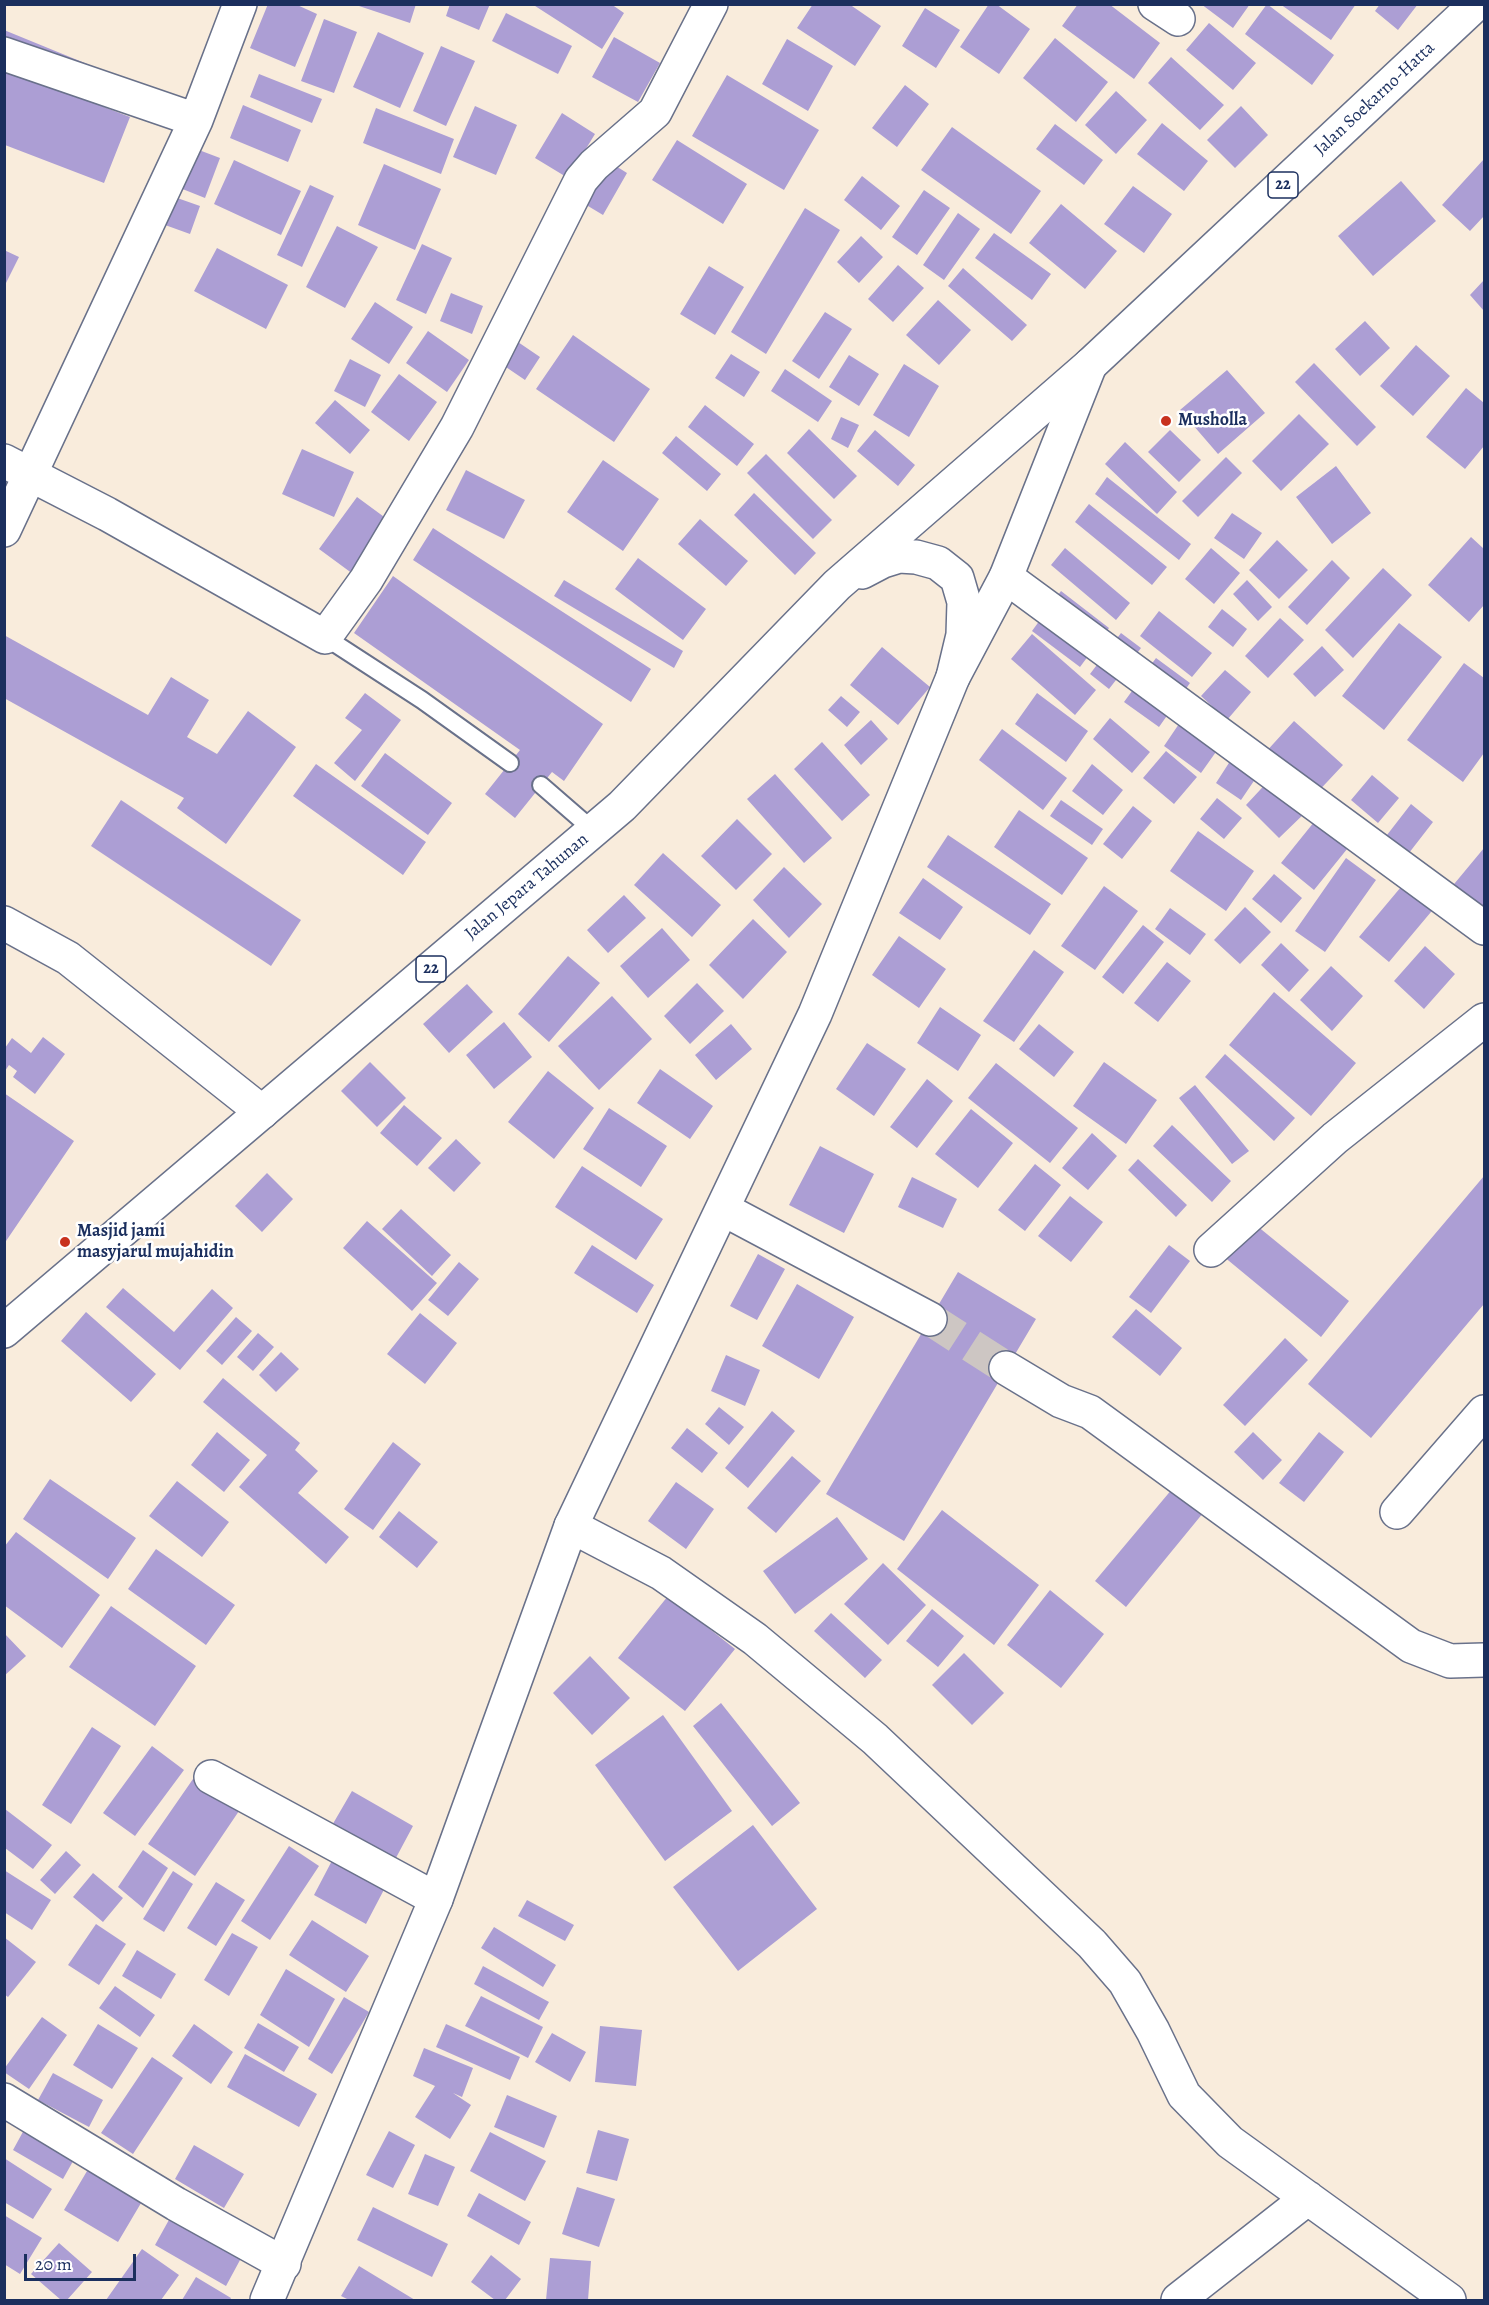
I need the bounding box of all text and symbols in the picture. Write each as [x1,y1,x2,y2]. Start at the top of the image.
street label: Jalan Soekarno-Hatta [1310,38,1440,160]
road number: 22 [1268,172,1298,198]
place label: Musholla [1178,410,1247,432]
marker: Musholla [1159,414,1173,428]
street label: Jalan Jepara Tahunan [461,829,593,945]
road number: 22 [416,956,446,982]
place label: Masjid jami masyjarul mujahidin [77,1221,234,1264]
marker: Masjid jami masyjarul mujahidin [58,1235,72,1249]
scale bar [27,2242,140,2280]
text: 20 m [35,2252,72,2276]

